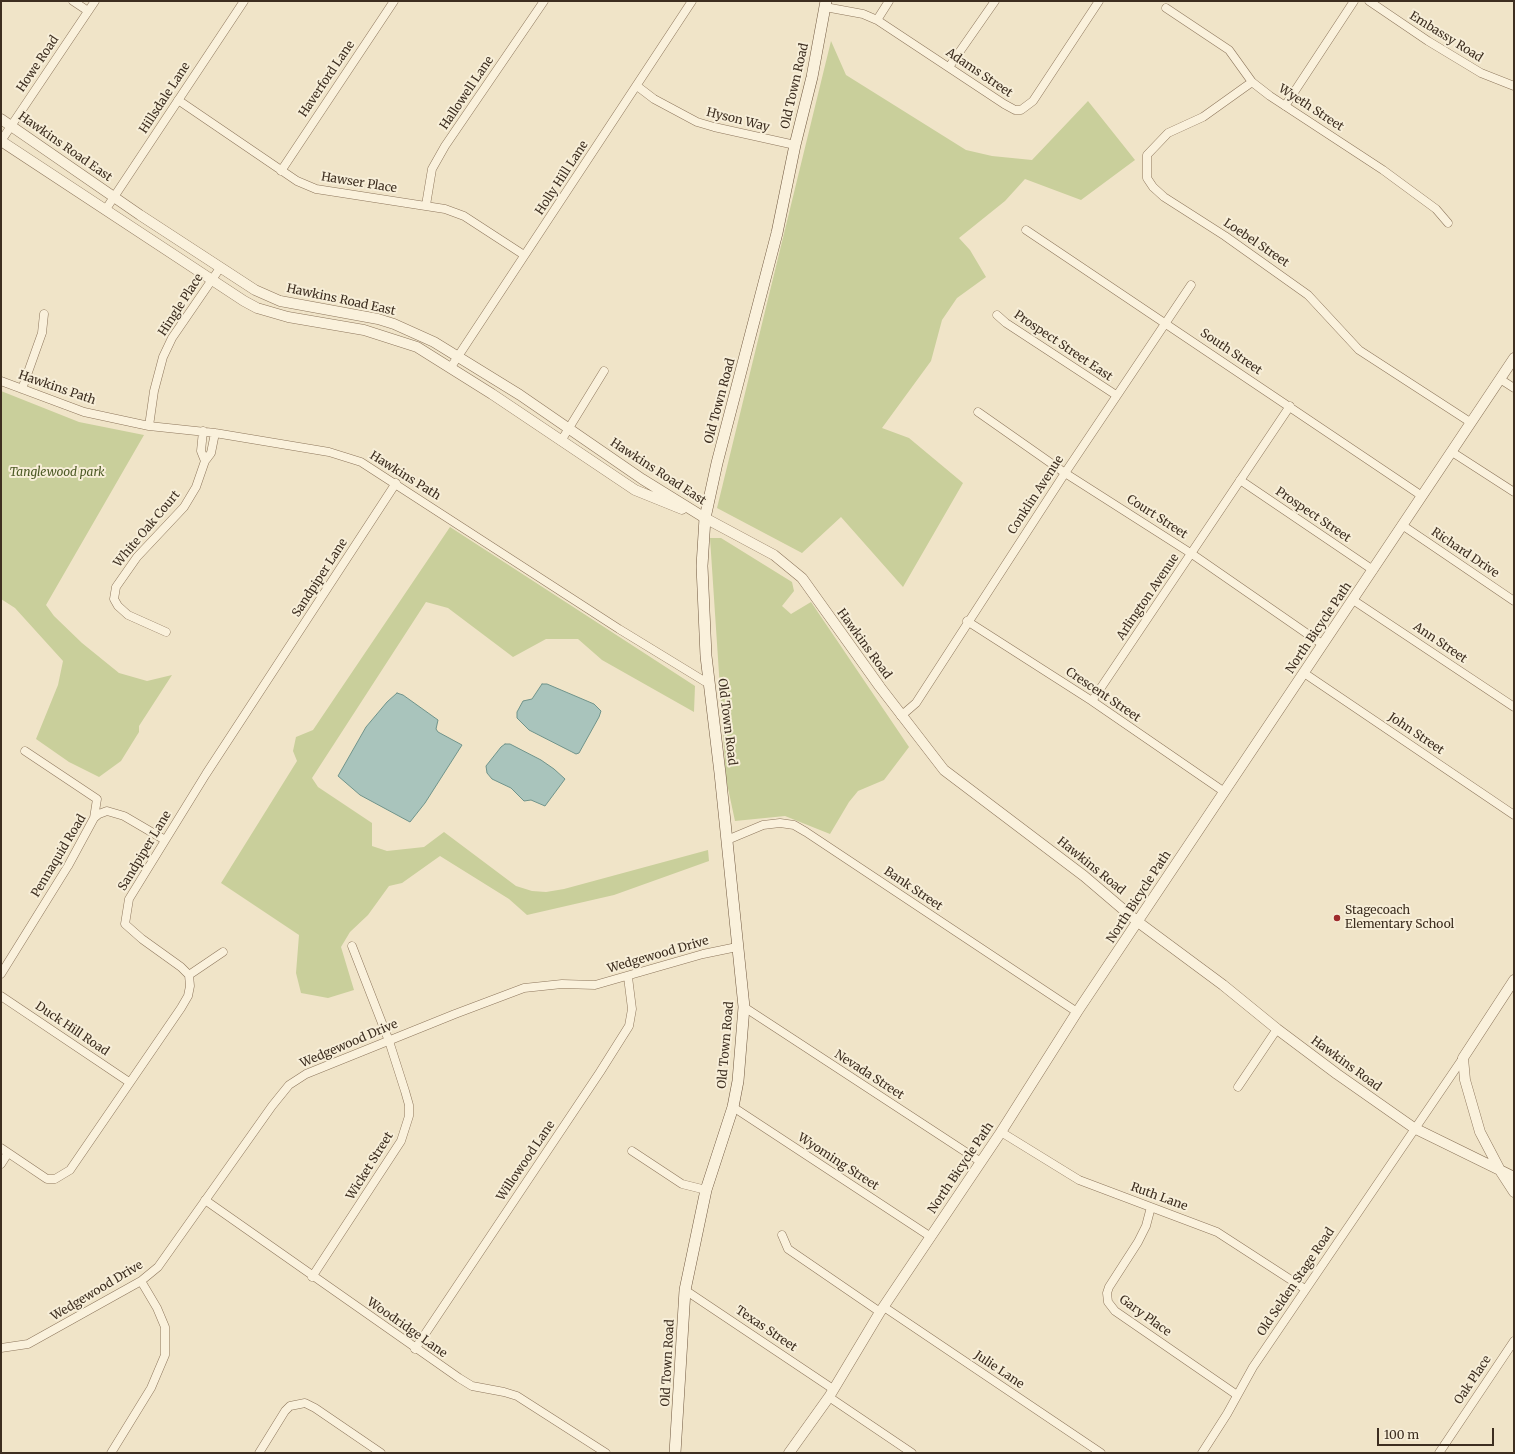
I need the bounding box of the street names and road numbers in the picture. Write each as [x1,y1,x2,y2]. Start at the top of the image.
street label: Embassy Road [1407,9,1485,65]
street label: Howe Road [14,33,62,95]
street label: Haverford Lane [296,38,358,120]
street label: Old Town Road [778,42,812,130]
street label: Adams Street [943,45,1015,101]
street label: Hallowell Lane [437,54,497,132]
street label: Hillsdale Lane [137,60,193,136]
street label: Wyeth Street [1276,82,1346,134]
street label: Hyson Way [705,105,771,135]
street label: Hawkins Road East [15,109,115,185]
street label: Holly Hill Lane [533,138,591,218]
street label: Hawser Place [320,170,398,196]
street label: Loebel Street [1221,216,1291,270]
street label: Hingle Place [156,271,206,339]
street label: Hawkins Road East [285,281,397,319]
street label: Prospect Street East [1011,308,1115,384]
street label: South Street [1197,326,1265,378]
street label: Old Town Road [702,357,738,445]
street label: Hawkins Path [17,368,97,408]
street label: Hawkins Road East [607,436,709,508]
street label: Hawkins Path [367,449,443,503]
street label: Conklin Avenue [1005,453,1067,537]
street label: Prospect Street [1273,485,1353,545]
street label: White Oak Court [111,488,183,570]
street label: Court Street [1124,492,1190,542]
street label: Richard Drive [1428,525,1502,581]
street label: Sandpiper Lane [289,536,351,620]
street label: Arlington Avenue [1114,551,1182,643]
street label: North Bicycle Path [1283,580,1355,676]
street label: Hawkins Road [834,606,894,682]
street label: Ann Street [1410,620,1470,666]
street label: Crescent Street [1063,665,1143,725]
street label: Old Town Road [715,678,739,766]
street label: John Street [1385,710,1447,758]
street label: Sandpiper Lane [115,808,175,894]
street label: Pennaquid Road [29,812,89,900]
street label: Hawkins Road [1054,834,1128,898]
street label: North Bicycle Path [1104,848,1174,946]
street label: Bank Street [881,864,945,914]
street label: Wedgewood Drive [606,934,710,976]
street label: Duck Hill Road [32,999,112,1059]
street label: Old Town Road [715,1001,737,1089]
street label: Wedgewood Drive [298,1017,400,1071]
street label: Hawkins Road [1308,1034,1384,1094]
street label: Nevada Street [832,1047,906,1103]
street label: Willowood Lane [494,1118,558,1204]
street label: North Bicycle Path [925,1120,997,1216]
street label: Wicket Street [343,1129,397,1203]
street label: Wyoming Street [795,1130,881,1194]
street label: Ruth Lane [1129,1180,1189,1214]
street label: Old Selden Stage Road [1254,1225,1338,1339]
street label: Wedgewood Drive [48,1258,146,1324]
street label: Gary Place [1116,1292,1174,1340]
street label: Woodridge Lane [364,1295,450,1361]
street label: Texas Street [733,1303,799,1355]
street label: Old Town Road [659,1319,677,1407]
street label: Julie Lane [971,1348,1027,1392]
street label: Oak Place [1451,1353,1495,1407]

